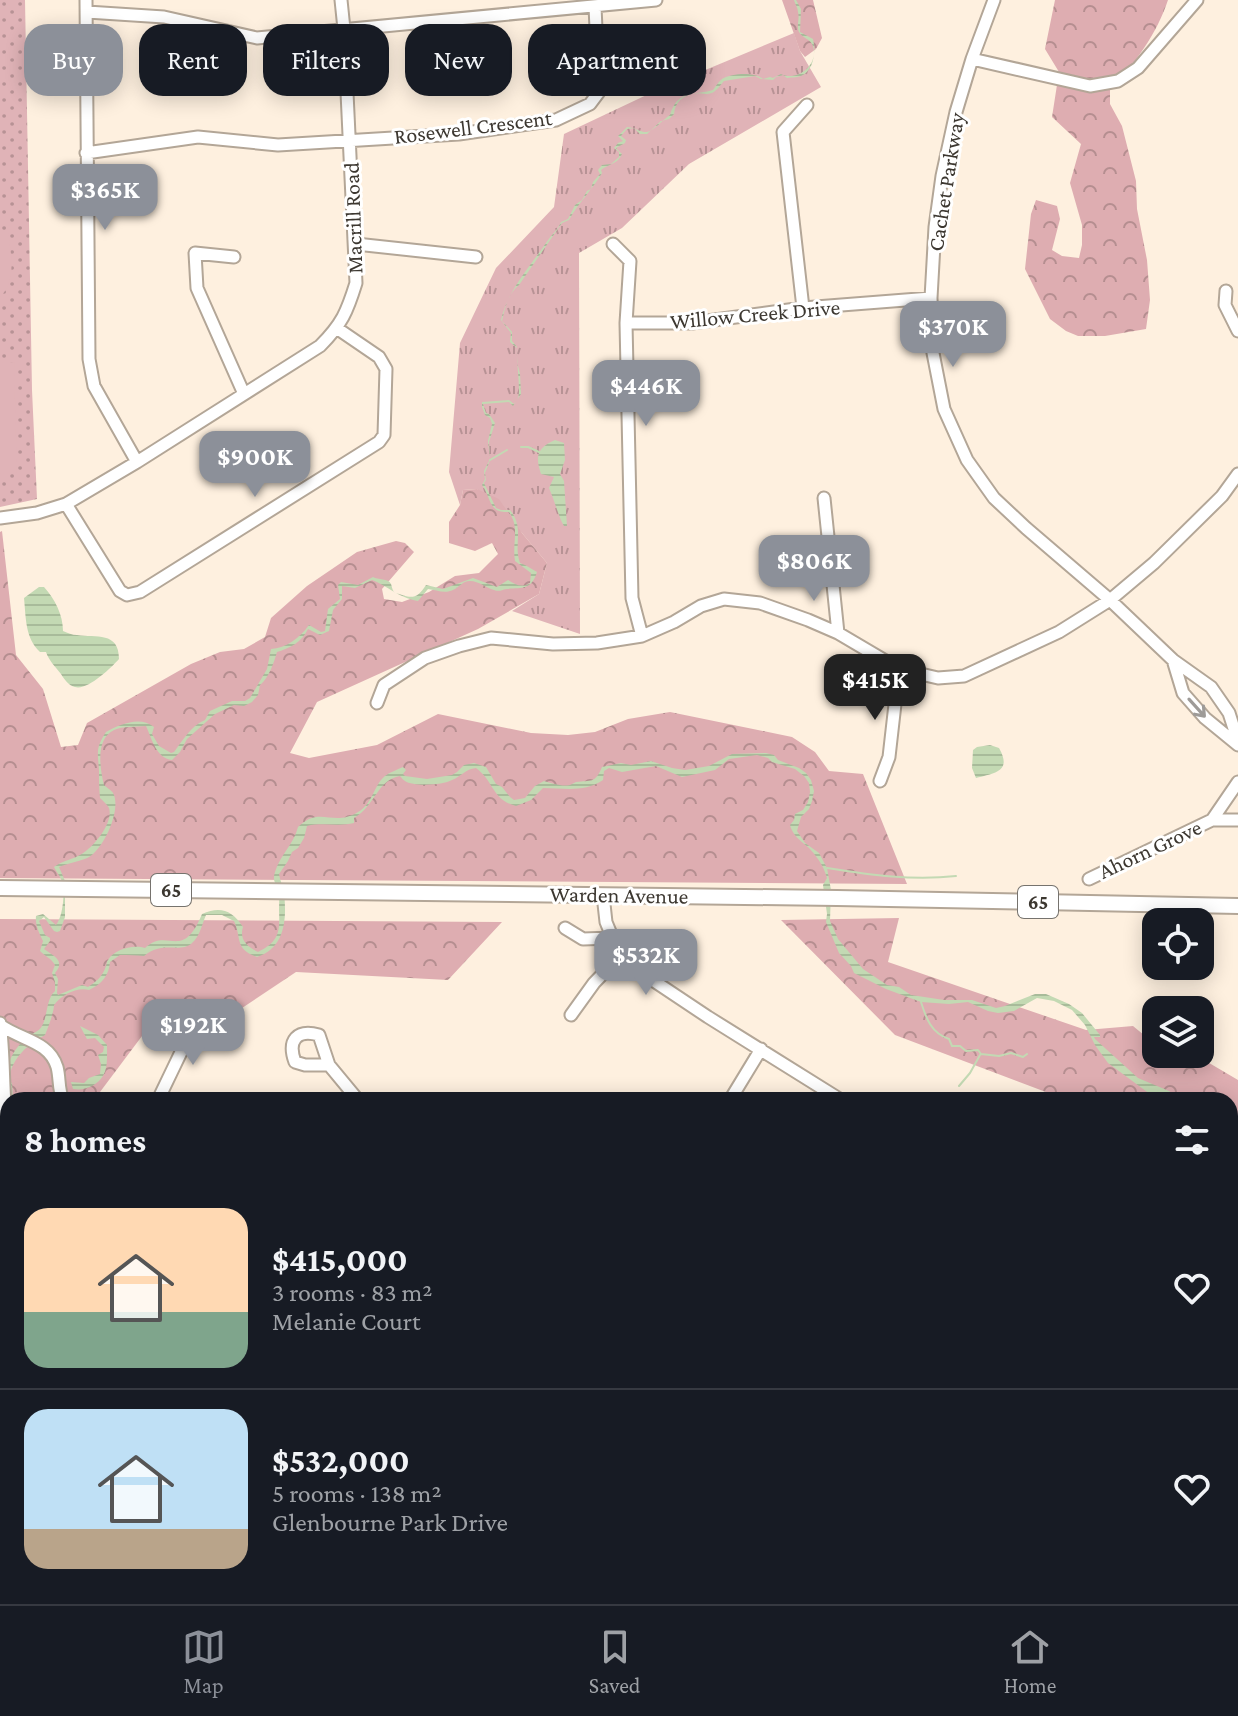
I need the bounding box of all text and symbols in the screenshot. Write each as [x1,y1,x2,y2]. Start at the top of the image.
chip: Buy [24,24,123,96]
chip: Rent [139,24,247,96]
chip: Filters [263,24,389,96]
chip: New [405,24,512,96]
chip: Apartment [528,24,706,96]
street label: Rosewell Crescent [393,105,554,149]
street label: Cachet Parkway [923,110,969,253]
street label: Macrill Road [339,161,367,274]
pin: $365K [49,164,161,232]
text: $365K [71,175,139,204]
street label: Willow Creek Drive [669,294,841,334]
pin: $370K [897,301,1009,369]
text: $370K [918,312,988,341]
pin: $446K [590,360,702,428]
text: $446K [610,371,682,400]
pin: $900K [199,431,311,499]
text: $900K [217,442,293,471]
pin: $806K [758,535,870,603]
text: $806K [777,546,851,575]
pin: $415K [819,654,931,722]
text: $415K [842,665,908,694]
one-way arrow [1187,698,1205,718]
street label: Ahorn Grove [1095,814,1205,884]
road number: 65 [151,874,191,906]
street label: Warden Avenue [549,881,689,909]
road number: 65 [1018,886,1058,918]
map controls [1142,908,1214,1068]
button: locate [1142,908,1214,980]
pin: $532K [590,929,702,997]
text: $532K [612,940,680,969]
button: layers [1142,996,1214,1068]
pin: $192K [137,999,249,1067]
text: $192K [160,1010,226,1039]
icon: filters [1170,1118,1214,1162]
text: 8 homes [24,1122,146,1159]
icon: home [88,1240,184,1336]
text: $415,000 [272,1241,408,1278]
icon: heart [1170,1266,1214,1310]
text: 3 rooms · 83 m² [272,1278,433,1307]
text: Melanie Court [272,1307,421,1336]
icon: home [88,1441,184,1537]
text: $532,000 [272,1442,410,1479]
icon: heart [1170,1467,1214,1511]
text: 5 rooms · 138 m² [272,1479,442,1508]
text: Glenbourne Park Drive [272,1508,508,1537]
tab: Map [182,1625,226,1698]
tab: Saved [589,1625,640,1698]
tab: Home [1004,1625,1056,1698]

